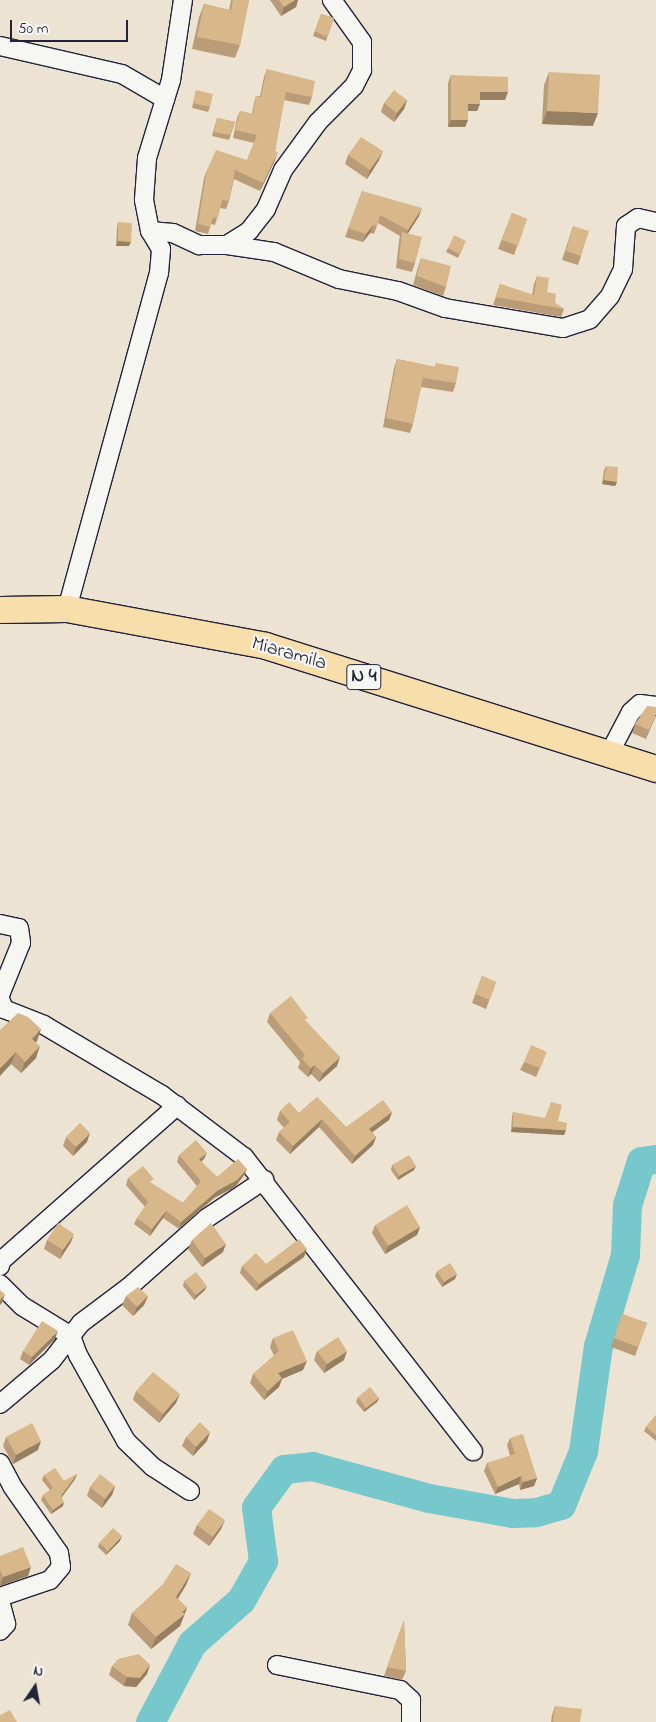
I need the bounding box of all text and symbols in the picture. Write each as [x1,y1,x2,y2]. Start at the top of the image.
scale bar [12,10,130,42]
text: 50 m [18,18,48,40]
street label: Miaramila [249,632,329,676]
road number: N 4 [345,660,383,694]
text: N [31,1661,45,1683]
north arrow [10,1662,60,1712]

